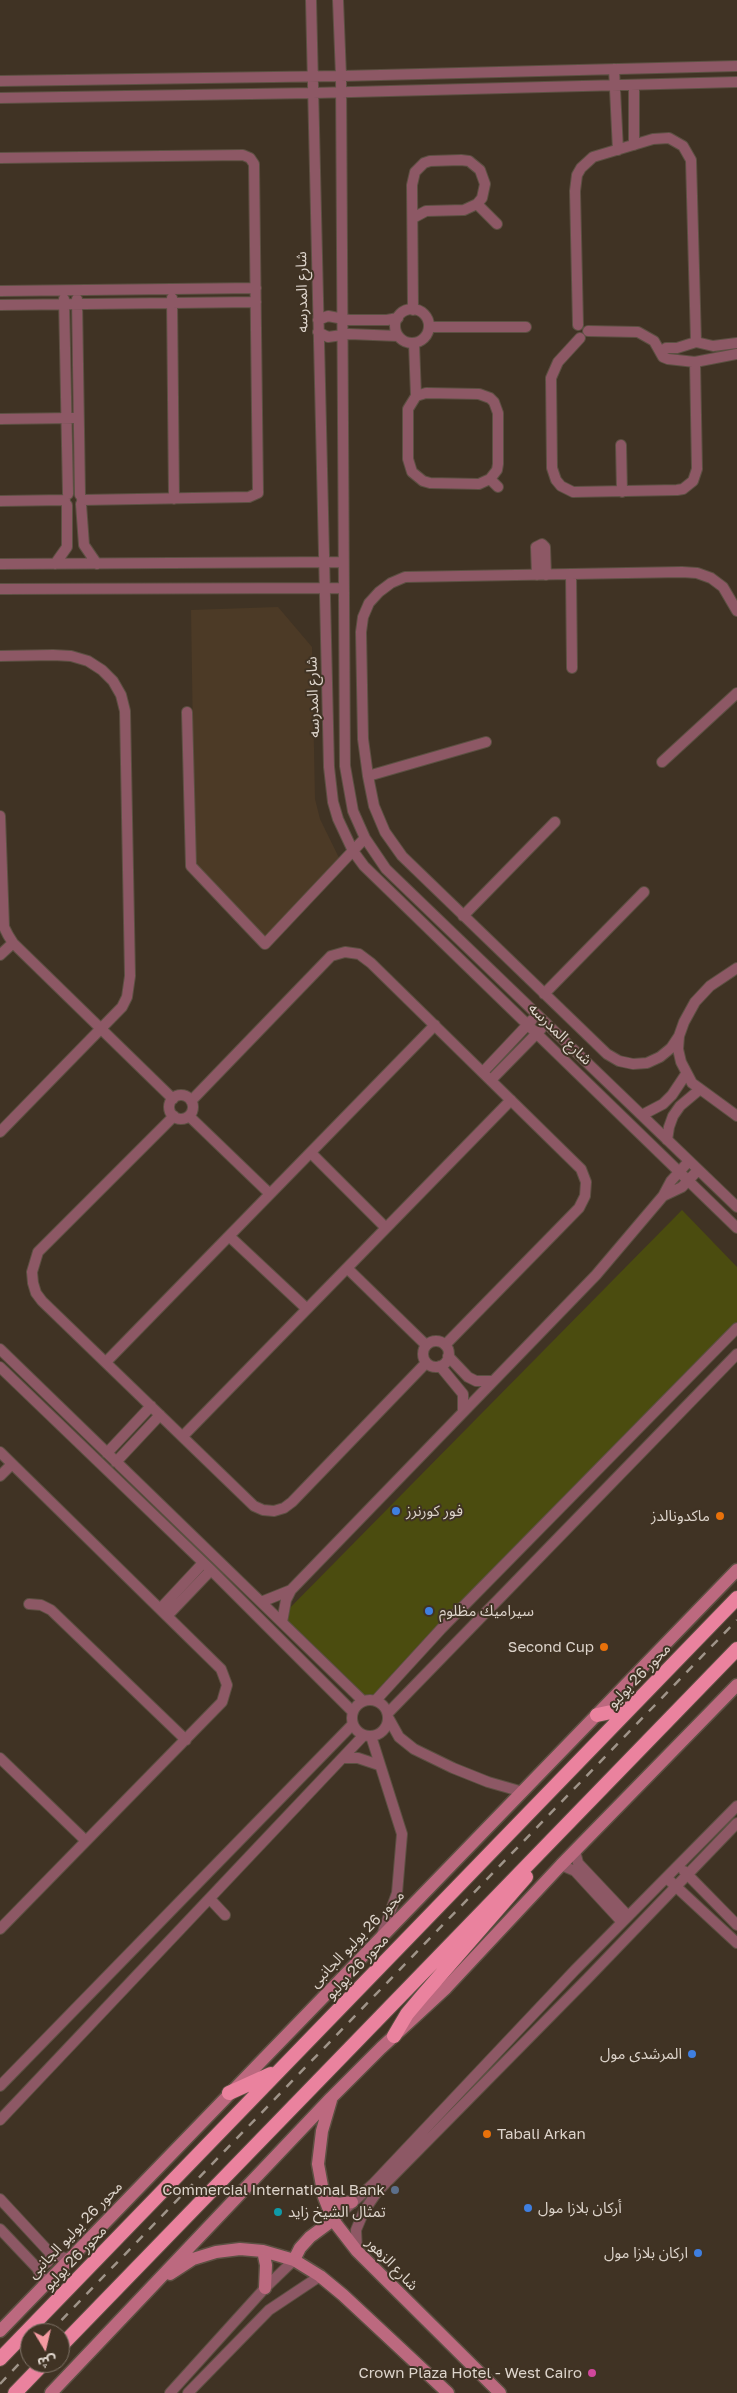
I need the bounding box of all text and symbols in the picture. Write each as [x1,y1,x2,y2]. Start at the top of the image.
street label: شارع المدرسه [292,251,312,333]
street label: شارع المدرسه [303,656,323,738]
street label: شارع المدرسه [525,999,595,1069]
place label: فور كورنرز [406,1502,463,1520]
marker: فور كورنرز [390,1505,402,1517]
place label: ماكدونالدز [651,1507,710,1525]
marker: ماكدونالدز [714,1510,726,1522]
place label: سيراميك مظلوم [439,1602,534,1620]
marker: سيراميك مظلوم [423,1605,435,1617]
place label: Second Cup [508,1638,594,1656]
street label: محور 26 يوليو [604,1640,674,1712]
marker: Second Cup [598,1641,610,1653]
street label: محور 26 يوليو الجانبى [306,1886,408,1992]
street label: محور 26 يوليو [322,1931,392,2003]
place label: المرشدى مول [600,2045,682,2063]
marker: المرشدى مول [686,2048,698,2060]
place label: Tabali Arkan [497,2125,586,2143]
marker: Tabali Arkan [481,2128,493,2140]
street label: محور 26 يوليو الجانبى [24,2177,126,2283]
place label: Commercial International Bank [162,2181,385,2199]
marker: Commercial International Bank [389,2184,401,2196]
place label: أركان بلازا مول [538,2199,622,2217]
marker: أركان بلازا مول [522,2202,534,2214]
place label: تمثال الشيخ زايد [288,2203,386,2221]
marker: تمثال الشيخ زايد [272,2206,284,2218]
street label: محور 26 يوليو [40,2222,110,2294]
street label: شارع الزهور [362,2234,422,2294]
place label: اركان بلازا مول [604,2244,688,2262]
marker: اركان بلازا مول [692,2247,704,2259]
north arrow [20,2323,70,2373]
text: ش [36,2352,58,2372]
place label: Crown Plaza Hotel - West Cairo [358,2364,582,2382]
marker: Crown Plaza Hotel - West Cairo [586,2367,598,2379]

